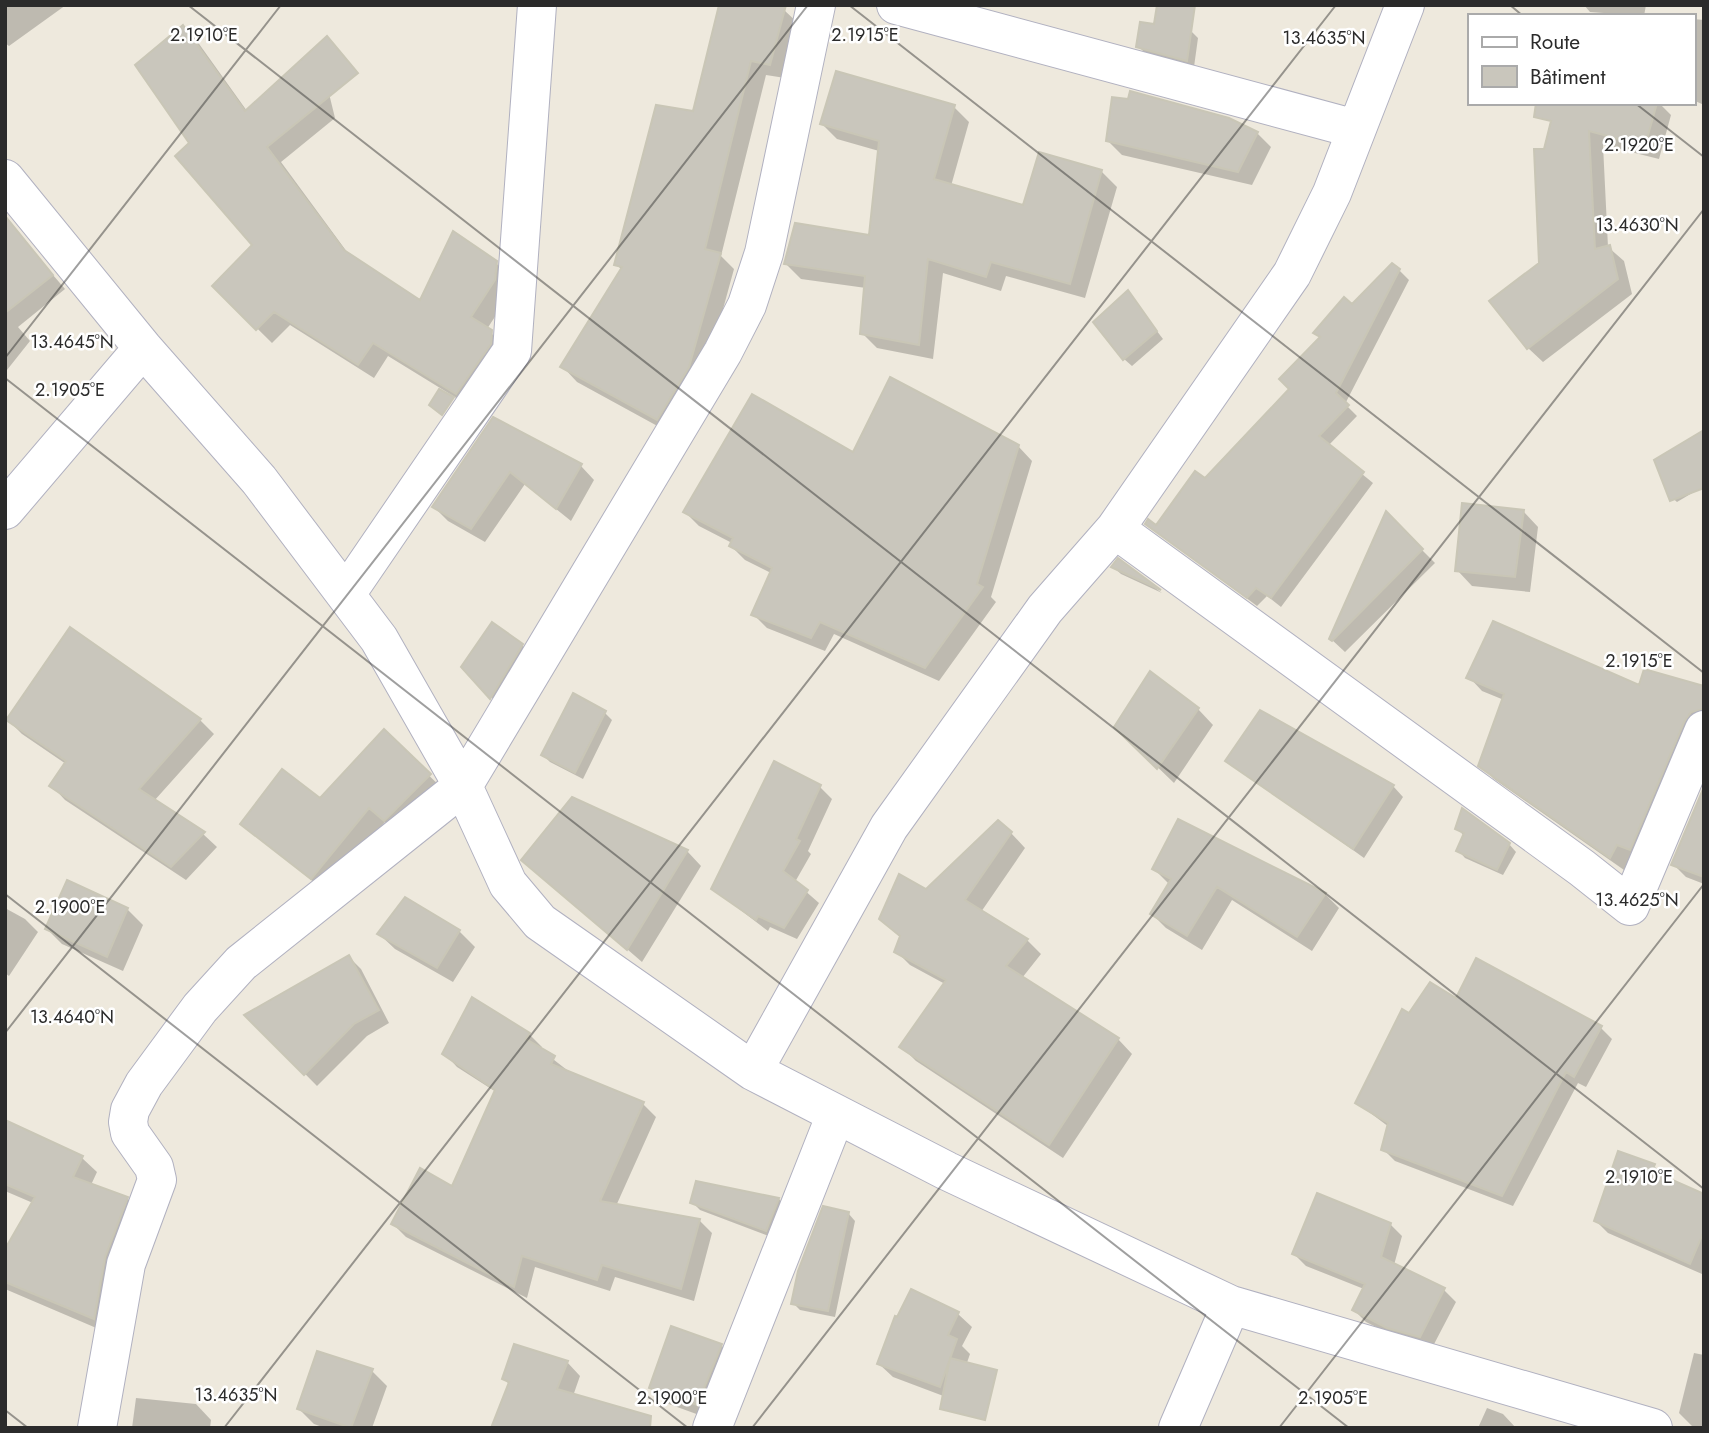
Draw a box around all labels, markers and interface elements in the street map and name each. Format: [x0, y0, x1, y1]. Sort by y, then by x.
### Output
legend [1468, 14, 1695, 105]
text: 2.1910°E [170, 22, 238, 48]
text: 2.1915°E [831, 22, 899, 48]
text: 13.4635°N [1283, 25, 1365, 51]
text: Route [1530, 27, 1580, 57]
text: Bâtiment [1530, 62, 1606, 92]
text: 2.1920°E [1604, 132, 1674, 158]
text: 13.4630°N [1595, 212, 1679, 238]
text: 13.4645°N [30, 329, 114, 355]
text: 2.1905°E [35, 377, 105, 403]
text: 2.1915°E [1605, 648, 1673, 674]
text: 13.4625°N [1595, 887, 1679, 913]
text: 2.1900°E [35, 894, 105, 920]
text: 13.4640°N [30, 1004, 114, 1030]
text: 2.1910°E [1605, 1164, 1673, 1190]
text: 13.4635°N [195, 1382, 277, 1408]
text: 2.1900°E [637, 1385, 707, 1411]
text: 2.1905°E [1298, 1385, 1368, 1411]

